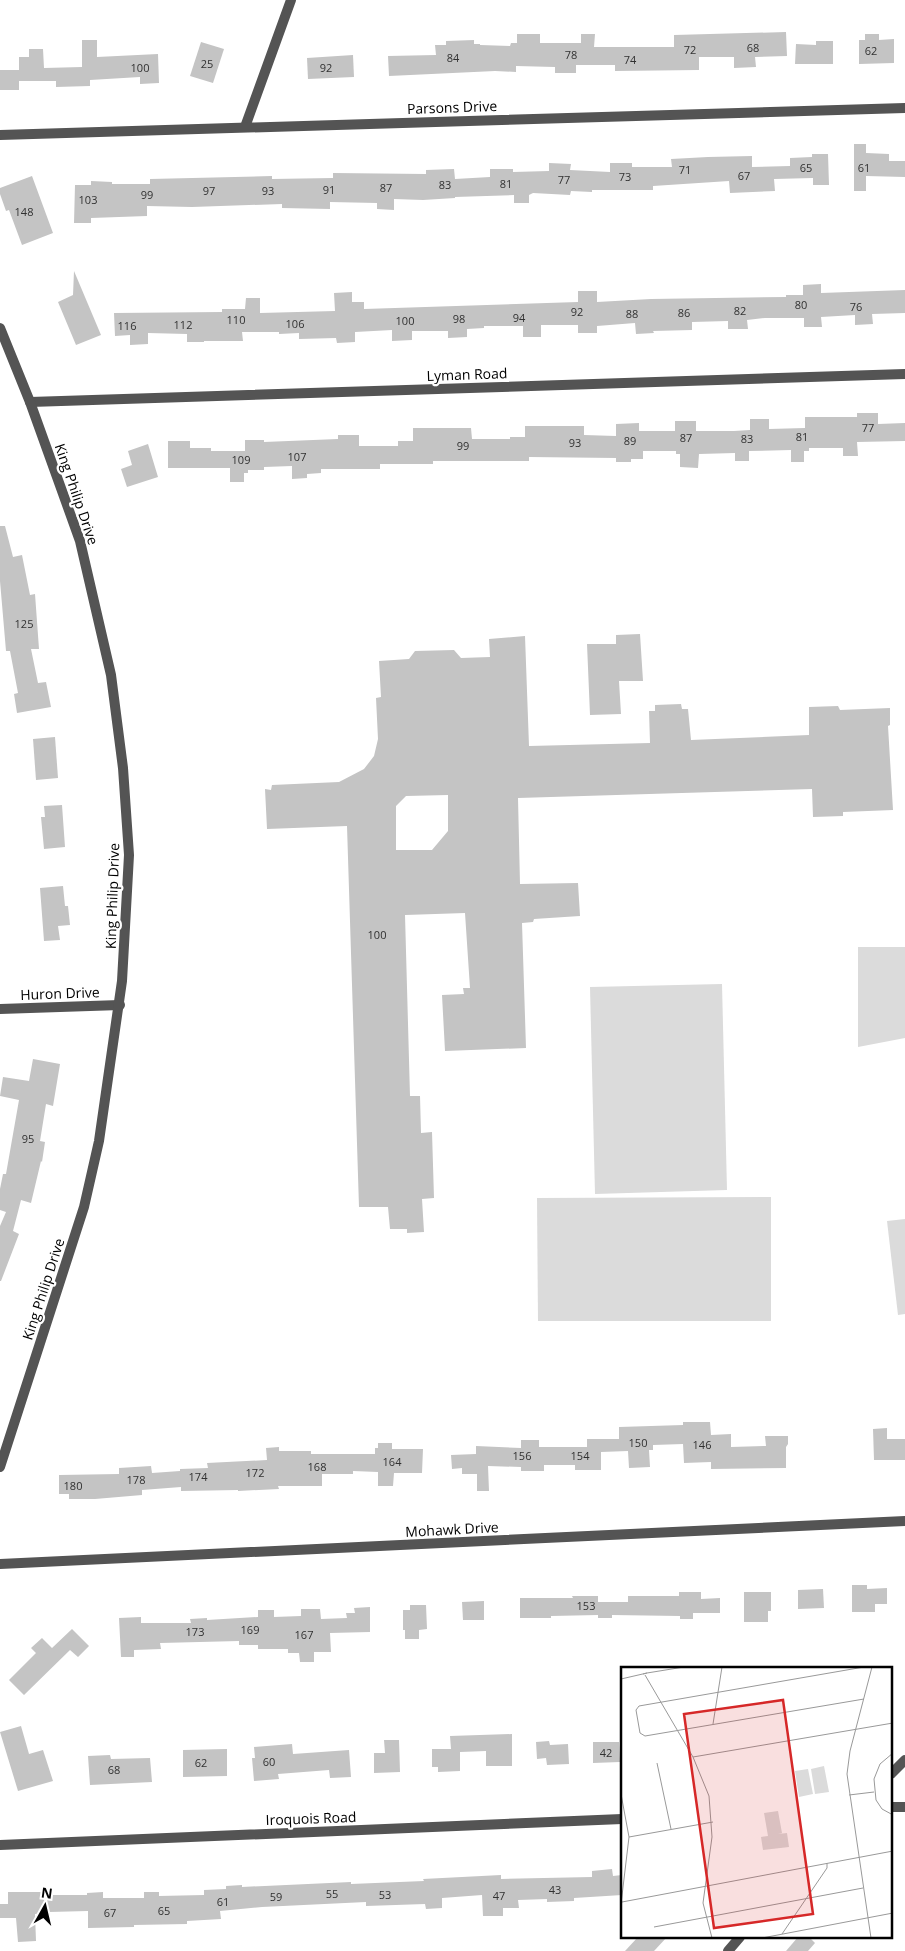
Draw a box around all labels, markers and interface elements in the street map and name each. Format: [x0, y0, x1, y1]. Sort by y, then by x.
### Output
house number: 68 [747, 40, 759, 55]
house number: 72 [684, 42, 696, 57]
house number: 62 [865, 43, 877, 58]
house number: 78 [565, 47, 577, 62]
house number: 84 [447, 50, 460, 65]
house number: 74 [624, 52, 637, 67]
house number: 25 [201, 56, 213, 71]
house number: 100 [131, 60, 149, 75]
house number: 92 [320, 60, 332, 75]
street label: Parsons Drive [407, 96, 498, 118]
house number: 65 [800, 160, 812, 175]
house number: 61 [858, 160, 870, 175]
house number: 71 [679, 162, 691, 177]
house number: 67 [738, 168, 750, 183]
house number: 73 [619, 169, 631, 184]
house number: 77 [558, 172, 570, 187]
house number: 81 [500, 176, 512, 191]
house number: 83 [439, 177, 451, 192]
house number: 87 [380, 180, 392, 195]
house number: 91 [323, 182, 335, 197]
house number: 97 [203, 183, 215, 198]
house number: 93 [262, 183, 274, 198]
house number: 99 [141, 187, 153, 202]
house number: 103 [79, 192, 97, 207]
house number: 148 [15, 204, 33, 219]
house number: 80 [795, 297, 807, 312]
house number: 76 [850, 299, 862, 314]
house number: 82 [734, 303, 746, 318]
house number: 92 [571, 304, 583, 319]
house number: 86 [678, 305, 690, 320]
house number: 88 [626, 306, 638, 321]
house number: 94 [513, 310, 526, 325]
house number: 98 [453, 311, 465, 326]
house number: 110 [227, 312, 245, 327]
house number: 100 [396, 313, 414, 328]
house number: 106 [286, 316, 304, 331]
house number: 112 [174, 317, 192, 332]
house number: 116 [118, 318, 136, 333]
street label: Lyman Road [426, 363, 508, 385]
house number: 77 [862, 420, 874, 435]
house number: 81 [796, 429, 808, 444]
house number: 87 [680, 430, 692, 445]
house number: 83 [741, 431, 753, 446]
house number: 89 [624, 433, 636, 448]
house number: 93 [569, 435, 581, 450]
house number: 99 [457, 438, 469, 453]
street label: King Philip Drive [51, 441, 103, 547]
house number: 107 [288, 449, 306, 464]
house number: 109 [232, 452, 250, 467]
house number: 125 [15, 616, 33, 631]
street label: King Philip Drive [101, 843, 123, 949]
house number: 100 [368, 927, 386, 942]
street label: Huron Drive [20, 982, 100, 1004]
house number: 95 [22, 1131, 34, 1146]
street label: King Philip Drive [18, 1236, 68, 1342]
house number: 150 [629, 1435, 647, 1450]
house number: 146 [693, 1437, 711, 1452]
house number: 156 [513, 1448, 531, 1463]
house number: 154 [571, 1448, 590, 1463]
house number: 164 [383, 1454, 402, 1469]
house number: 168 [308, 1459, 326, 1474]
house number: 172 [246, 1465, 264, 1480]
house number: 174 [189, 1469, 208, 1484]
house number: 178 [127, 1472, 145, 1487]
house number: 180 [64, 1478, 82, 1493]
street label: Mohawk Drive [405, 1517, 499, 1541]
house number: 153 [577, 1598, 595, 1613]
house number: 169 [241, 1622, 259, 1637]
house number: 173 [186, 1624, 204, 1639]
house number: 167 [295, 1627, 313, 1642]
inset map [621, 1667, 892, 1938]
house number: 42 [600, 1745, 612, 1760]
house number: 60 [263, 1754, 275, 1769]
house number: 62 [195, 1755, 207, 1770]
house number: 68 [108, 1762, 120, 1777]
street label: Iroquois Road [265, 1807, 357, 1829]
north arrow [20, 1881, 70, 1931]
text: N [40, 1882, 54, 1903]
house number: 43 [549, 1882, 561, 1897]
house number: 55 [326, 1886, 338, 1901]
house number: 53 [379, 1887, 391, 1902]
house number: 47 [493, 1888, 505, 1903]
house number: 59 [270, 1889, 282, 1904]
house number: 61 [217, 1894, 229, 1909]
house number: 65 [158, 1903, 170, 1918]
house number: 67 [104, 1905, 116, 1920]

